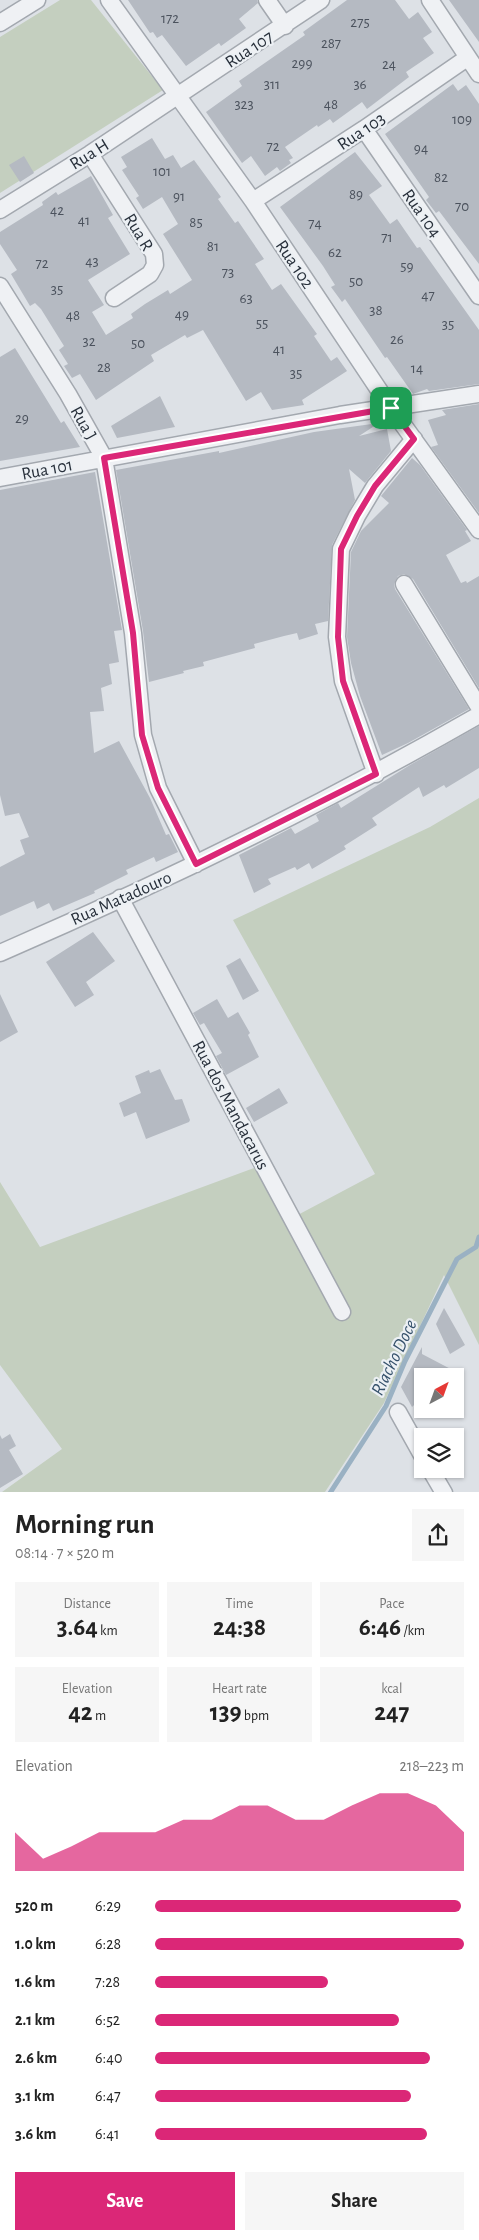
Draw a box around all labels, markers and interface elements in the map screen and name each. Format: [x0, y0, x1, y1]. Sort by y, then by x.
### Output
house number: 172 [161, 11, 179, 26]
house number: 275 [350, 15, 370, 30]
street label: Rua 107 [222, 28, 277, 72]
house number: 287 [321, 36, 341, 51]
house number: 299 [292, 56, 312, 71]
house number: 24 [382, 57, 396, 72]
house number: 311 [264, 77, 280, 92]
house number: 36 [353, 77, 367, 92]
house number: 323 [234, 97, 254, 112]
house number: 48 [324, 97, 338, 112]
street label: Rua 103 [334, 109, 389, 154]
house number: 109 [452, 112, 472, 127]
street label: Rua H [67, 136, 112, 174]
house number: 72 [266, 139, 280, 154]
house number: 94 [414, 141, 428, 156]
house number: 101 [153, 164, 171, 179]
house number: 82 [434, 170, 448, 185]
street label: Rua 104 [398, 186, 444, 241]
house number: 89 [349, 187, 363, 202]
house number: 91 [173, 189, 185, 204]
house number: 70 [455, 199, 469, 214]
house number: 42 [50, 203, 64, 218]
street label: Rua R [120, 211, 156, 254]
house number: 41 [78, 213, 90, 228]
house number: 85 [189, 215, 203, 230]
house number: 74 [308, 216, 322, 231]
house number: 71 [381, 230, 393, 245]
street label: Rua 102 [272, 237, 317, 292]
house number: 81 [207, 239, 219, 254]
house number: 62 [328, 245, 342, 260]
house number: 43 [85, 254, 99, 269]
house number: 72 [35, 256, 49, 271]
house number: 59 [400, 259, 414, 274]
house number: 73 [222, 265, 234, 280]
house number: 50 [349, 274, 363, 289]
house number: 35 [51, 282, 63, 297]
house number: 47 [421, 288, 435, 303]
house number: 63 [239, 291, 253, 306]
house number: 38 [369, 303, 383, 318]
house number: 49 [175, 307, 189, 322]
house number: 48 [66, 308, 80, 323]
house number: 55 [256, 316, 268, 331]
house number: 35 [442, 317, 454, 332]
house number: 26 [390, 332, 404, 347]
house number: 32 [82, 334, 96, 349]
house number: 50 [131, 336, 145, 351]
house number: 41 [273, 342, 285, 357]
house number: 28 [97, 360, 111, 375]
house number: 14 [411, 361, 423, 376]
house number: 35 [290, 366, 302, 381]
pin [370, 387, 412, 429]
icon: arrive [377, 394, 405, 422]
street label: Rua J [67, 404, 100, 443]
house number: 29 [15, 411, 29, 426]
street label: Rua 101 [20, 456, 74, 484]
street label: Rua Matadouro [68, 869, 175, 929]
street label: Rua dos Mandacarus [188, 1038, 272, 1173]
water label: Riacho Doce [368, 1317, 421, 1398]
north arrow [414, 1368, 464, 1418]
map controls [414, 1368, 464, 1478]
button: layers [414, 1428, 464, 1478]
button: share [412, 1509, 464, 1561]
text: Morning run [15, 1511, 155, 1539]
text: 08:14 · 7 × 520 m [15, 1545, 114, 1561]
text: Distance [63, 1597, 111, 1611]
text: Time [226, 1597, 253, 1611]
text: Pace [379, 1597, 404, 1611]
text: 3.64 [57, 1615, 98, 1640]
text: 24:38 [213, 1615, 266, 1640]
text: 6:46 [359, 1615, 401, 1640]
text: km [98, 1624, 118, 1638]
text: /km [401, 1624, 425, 1638]
text: Elevation [62, 1682, 112, 1696]
text: Heart rate [212, 1682, 267, 1696]
text: kcal [381, 1682, 402, 1696]
text: 42 [68, 1700, 93, 1725]
text: 139 [210, 1700, 242, 1725]
text: 247 [374, 1700, 409, 1725]
text: m [93, 1709, 106, 1723]
text: bpm [242, 1709, 269, 1723]
text: Elevation [15, 1758, 73, 1774]
text: 218–223 m [399, 1758, 464, 1774]
text: 520 m [15, 1898, 53, 1914]
text: 6:29 [95, 1898, 121, 1914]
text: 1.0 km [15, 1936, 56, 1952]
text: 6:28 [95, 1936, 121, 1952]
text: 1.6 km [15, 1974, 55, 1990]
text: 7:28 [95, 1974, 120, 1990]
text: 2.1 km [15, 2012, 55, 2028]
text: 6:52 [95, 2012, 120, 2028]
text: 2.6 km [15, 2050, 57, 2066]
text: 6:40 [95, 2050, 122, 2066]
text: 3.1 km [15, 2088, 55, 2104]
text: 6:47 [95, 2088, 121, 2104]
text: 3.6 km [15, 2126, 57, 2142]
text: 6:41 [95, 2126, 119, 2142]
button: Save [15, 2172, 235, 2230]
button: Share [245, 2172, 464, 2230]

